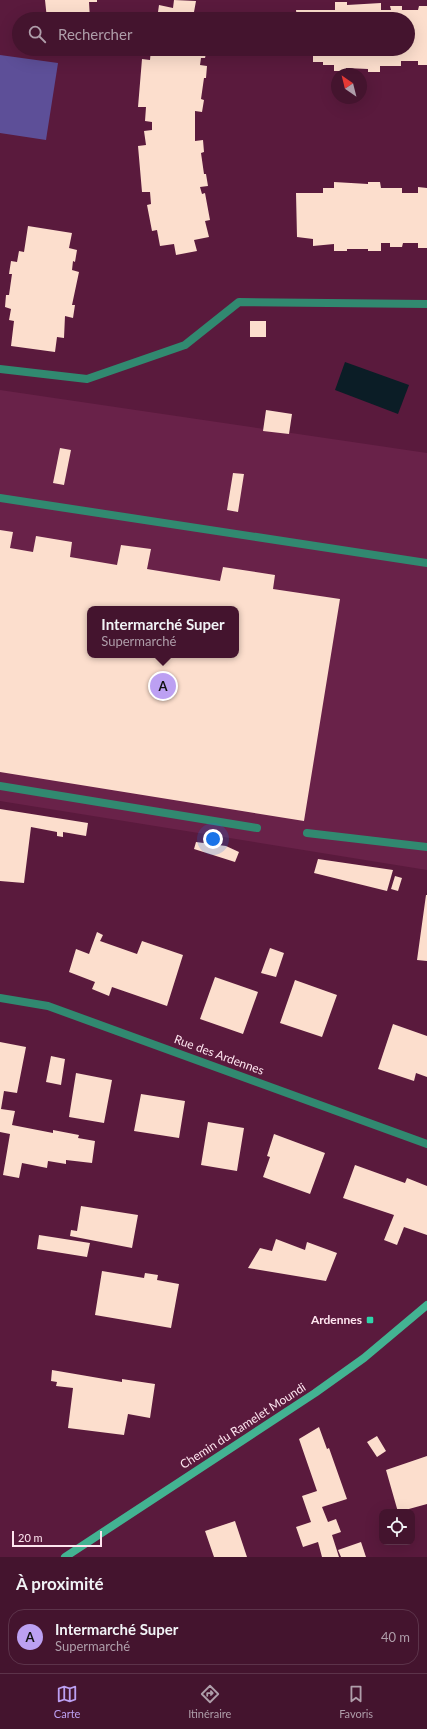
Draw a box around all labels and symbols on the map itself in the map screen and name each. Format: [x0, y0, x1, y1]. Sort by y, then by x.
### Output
north arrow [331, 68, 367, 104]
pin: A [150, 671, 176, 701]
your location [203, 829, 223, 849]
street label: Rue des Ardennes [172, 1031, 266, 1078]
place label: Ardennes [310, 1312, 362, 1327]
marker: Ardennes [365, 1315, 375, 1325]
street label: Chemin du Ramelet Moundi [177, 1379, 309, 1472]
scale bar [12, 1529, 102, 1548]

